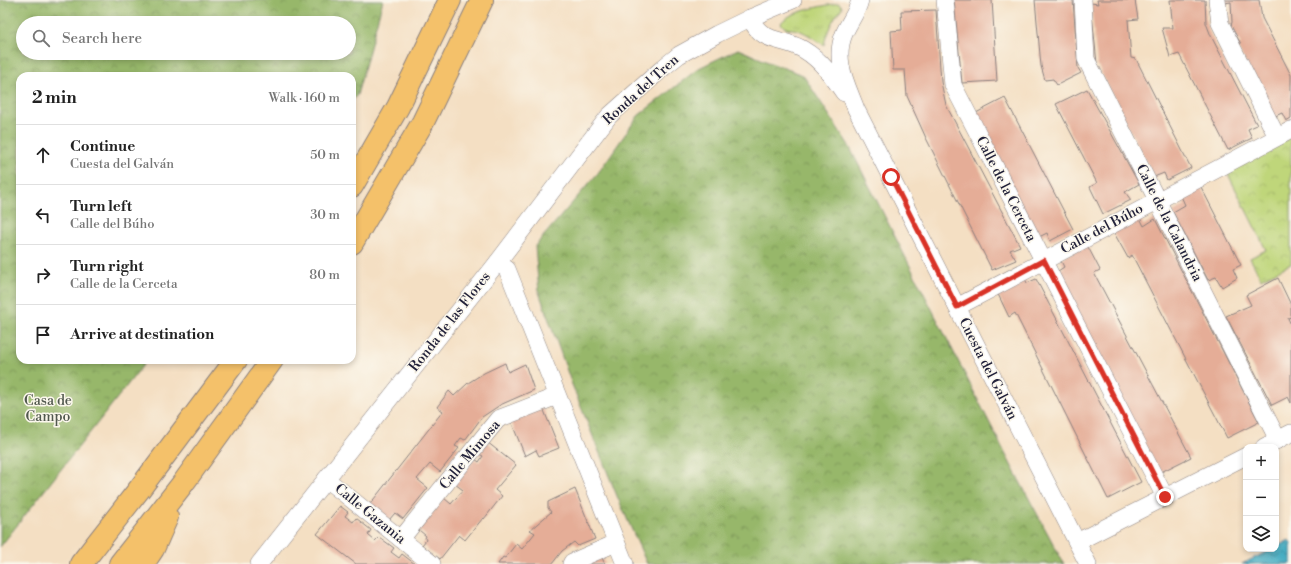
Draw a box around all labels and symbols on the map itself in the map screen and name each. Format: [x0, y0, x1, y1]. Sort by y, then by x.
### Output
street label: Ronda del Tren [599, 51, 683, 129]
street label: Calle de la Cerceta [972, 133, 1041, 246]
street label: Calle de la Calandria [1132, 161, 1207, 285]
route start [882, 168, 900, 186]
street label: Calle del Búho [1058, 200, 1147, 258]
street label: Ronda de las Flores [405, 268, 495, 376]
street label: Cuesta del Galván [955, 315, 1022, 424]
park label: Casa de Campo [24, 392, 72, 426]
street label: Calle Mimosa [436, 416, 505, 493]
street label: Calle Gazania [331, 480, 410, 549]
route end [1156, 488, 1174, 506]

